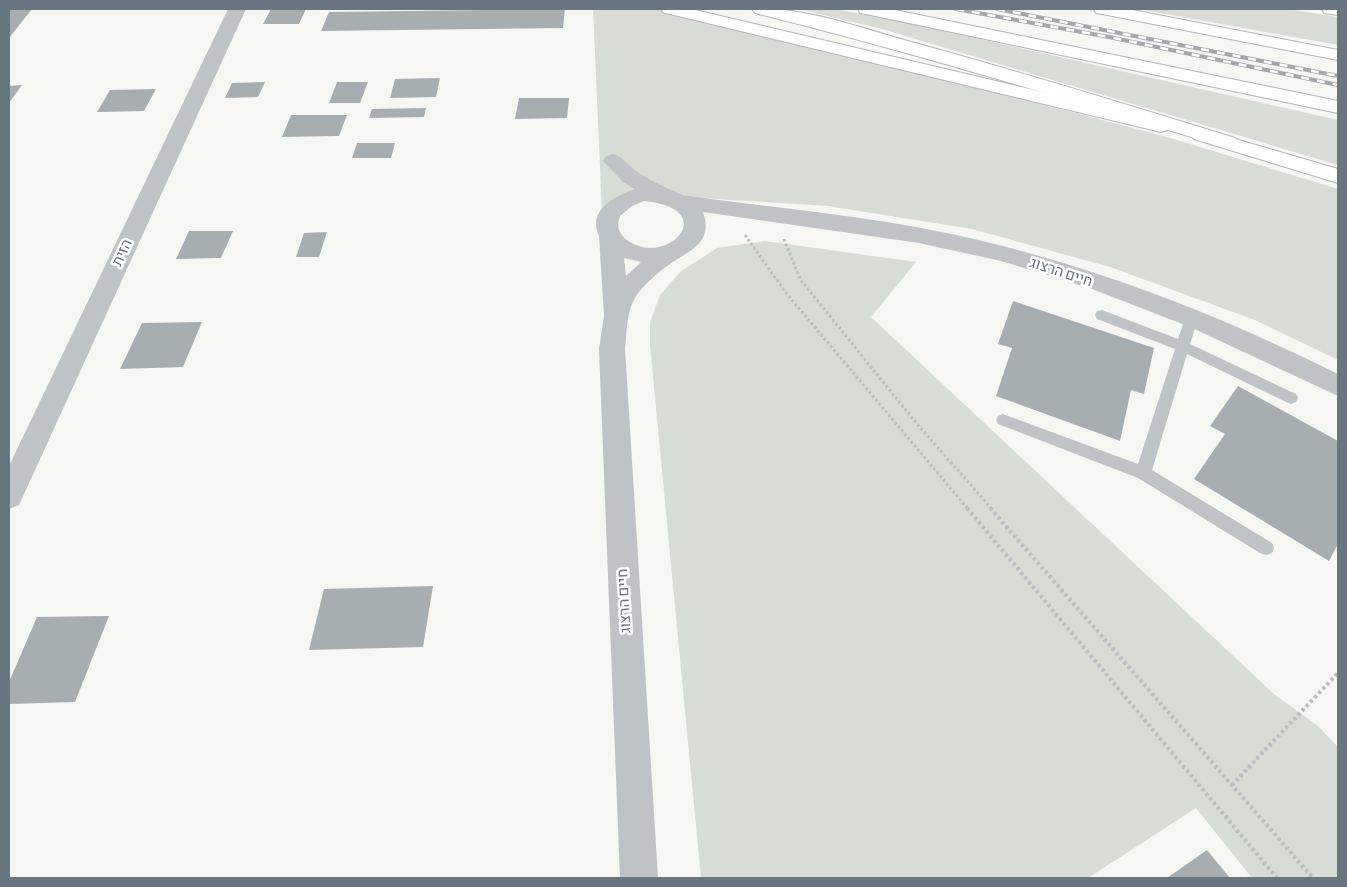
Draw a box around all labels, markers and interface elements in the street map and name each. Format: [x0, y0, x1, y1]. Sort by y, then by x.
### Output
street label: הזית [109, 237, 137, 269]
street label: חיים הרצוג [1027, 254, 1095, 292]
street label: חיים הרצוג [614, 568, 636, 634]

